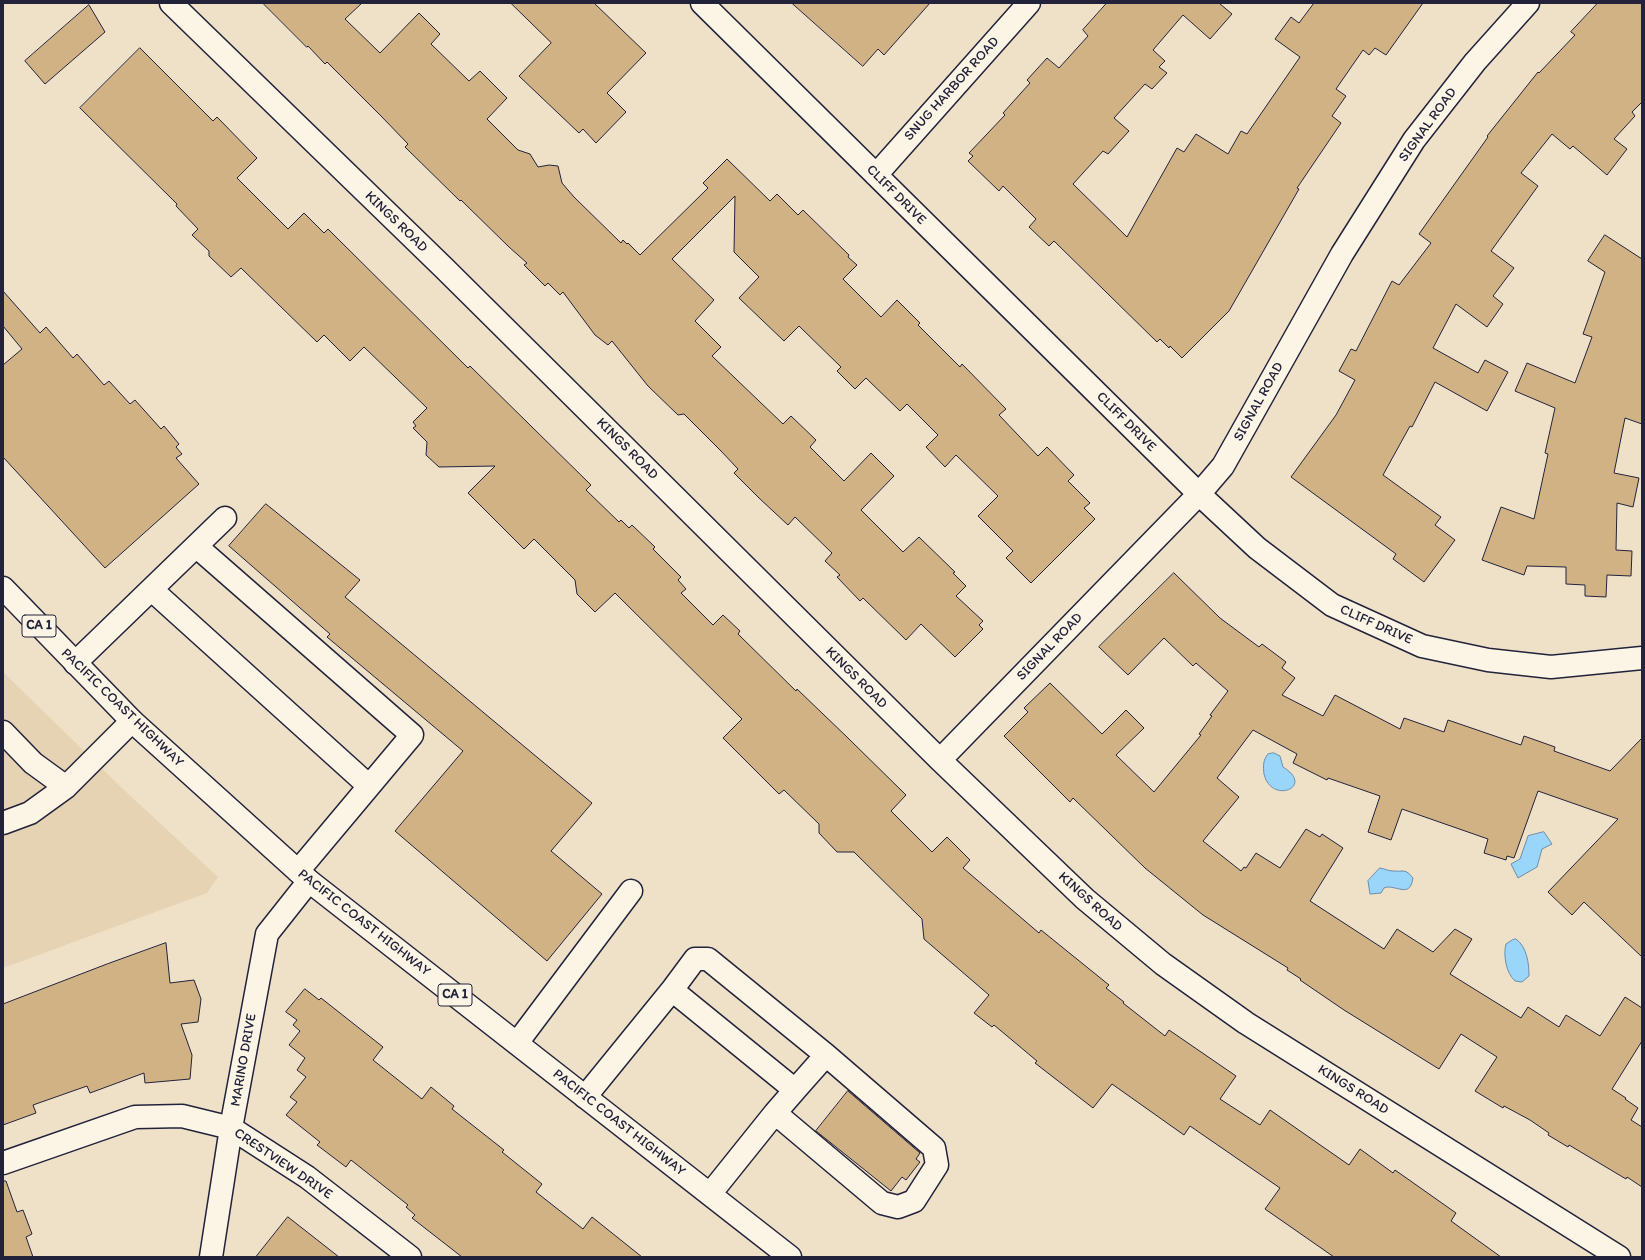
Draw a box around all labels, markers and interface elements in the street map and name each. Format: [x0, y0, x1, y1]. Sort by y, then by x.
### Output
street label: SNUG HARBOR ROAD [901, 34, 1003, 144]
street label: SIGNAL ROAD [1395, 85, 1461, 165]
street label: CLIFF DRIVE [862, 161, 930, 229]
street label: KINGS ROAD [361, 188, 431, 256]
street label: SIGNAL ROAD [1230, 360, 1288, 444]
street label: CLIFF DRIVE [1092, 388, 1160, 456]
street label: KINGS ROAD [593, 415, 661, 483]
street label: CLIFF DRIVE [1337, 601, 1415, 649]
street label: SIGNAL ROAD [1013, 610, 1087, 684]
road number: CA 1 [22, 615, 56, 637]
street label: KINGS ROAD [822, 644, 890, 712]
street label: PACIFIC COAST HIGHWAY [57, 645, 187, 771]
street label: PACIFIC COAST HIGHWAY [294, 866, 434, 980]
street label: KINGS ROAD [1054, 869, 1126, 935]
road number: CA 1 [438, 984, 472, 1006]
street label: MARINO DRIVE [228, 1012, 260, 1108]
street label: KINGS ROAD [1314, 1061, 1392, 1119]
street label: PACIFIC COAST HIGHWAY [549, 1066, 689, 1180]
street label: CRESTVIEW DRIVE [231, 1125, 335, 1203]

